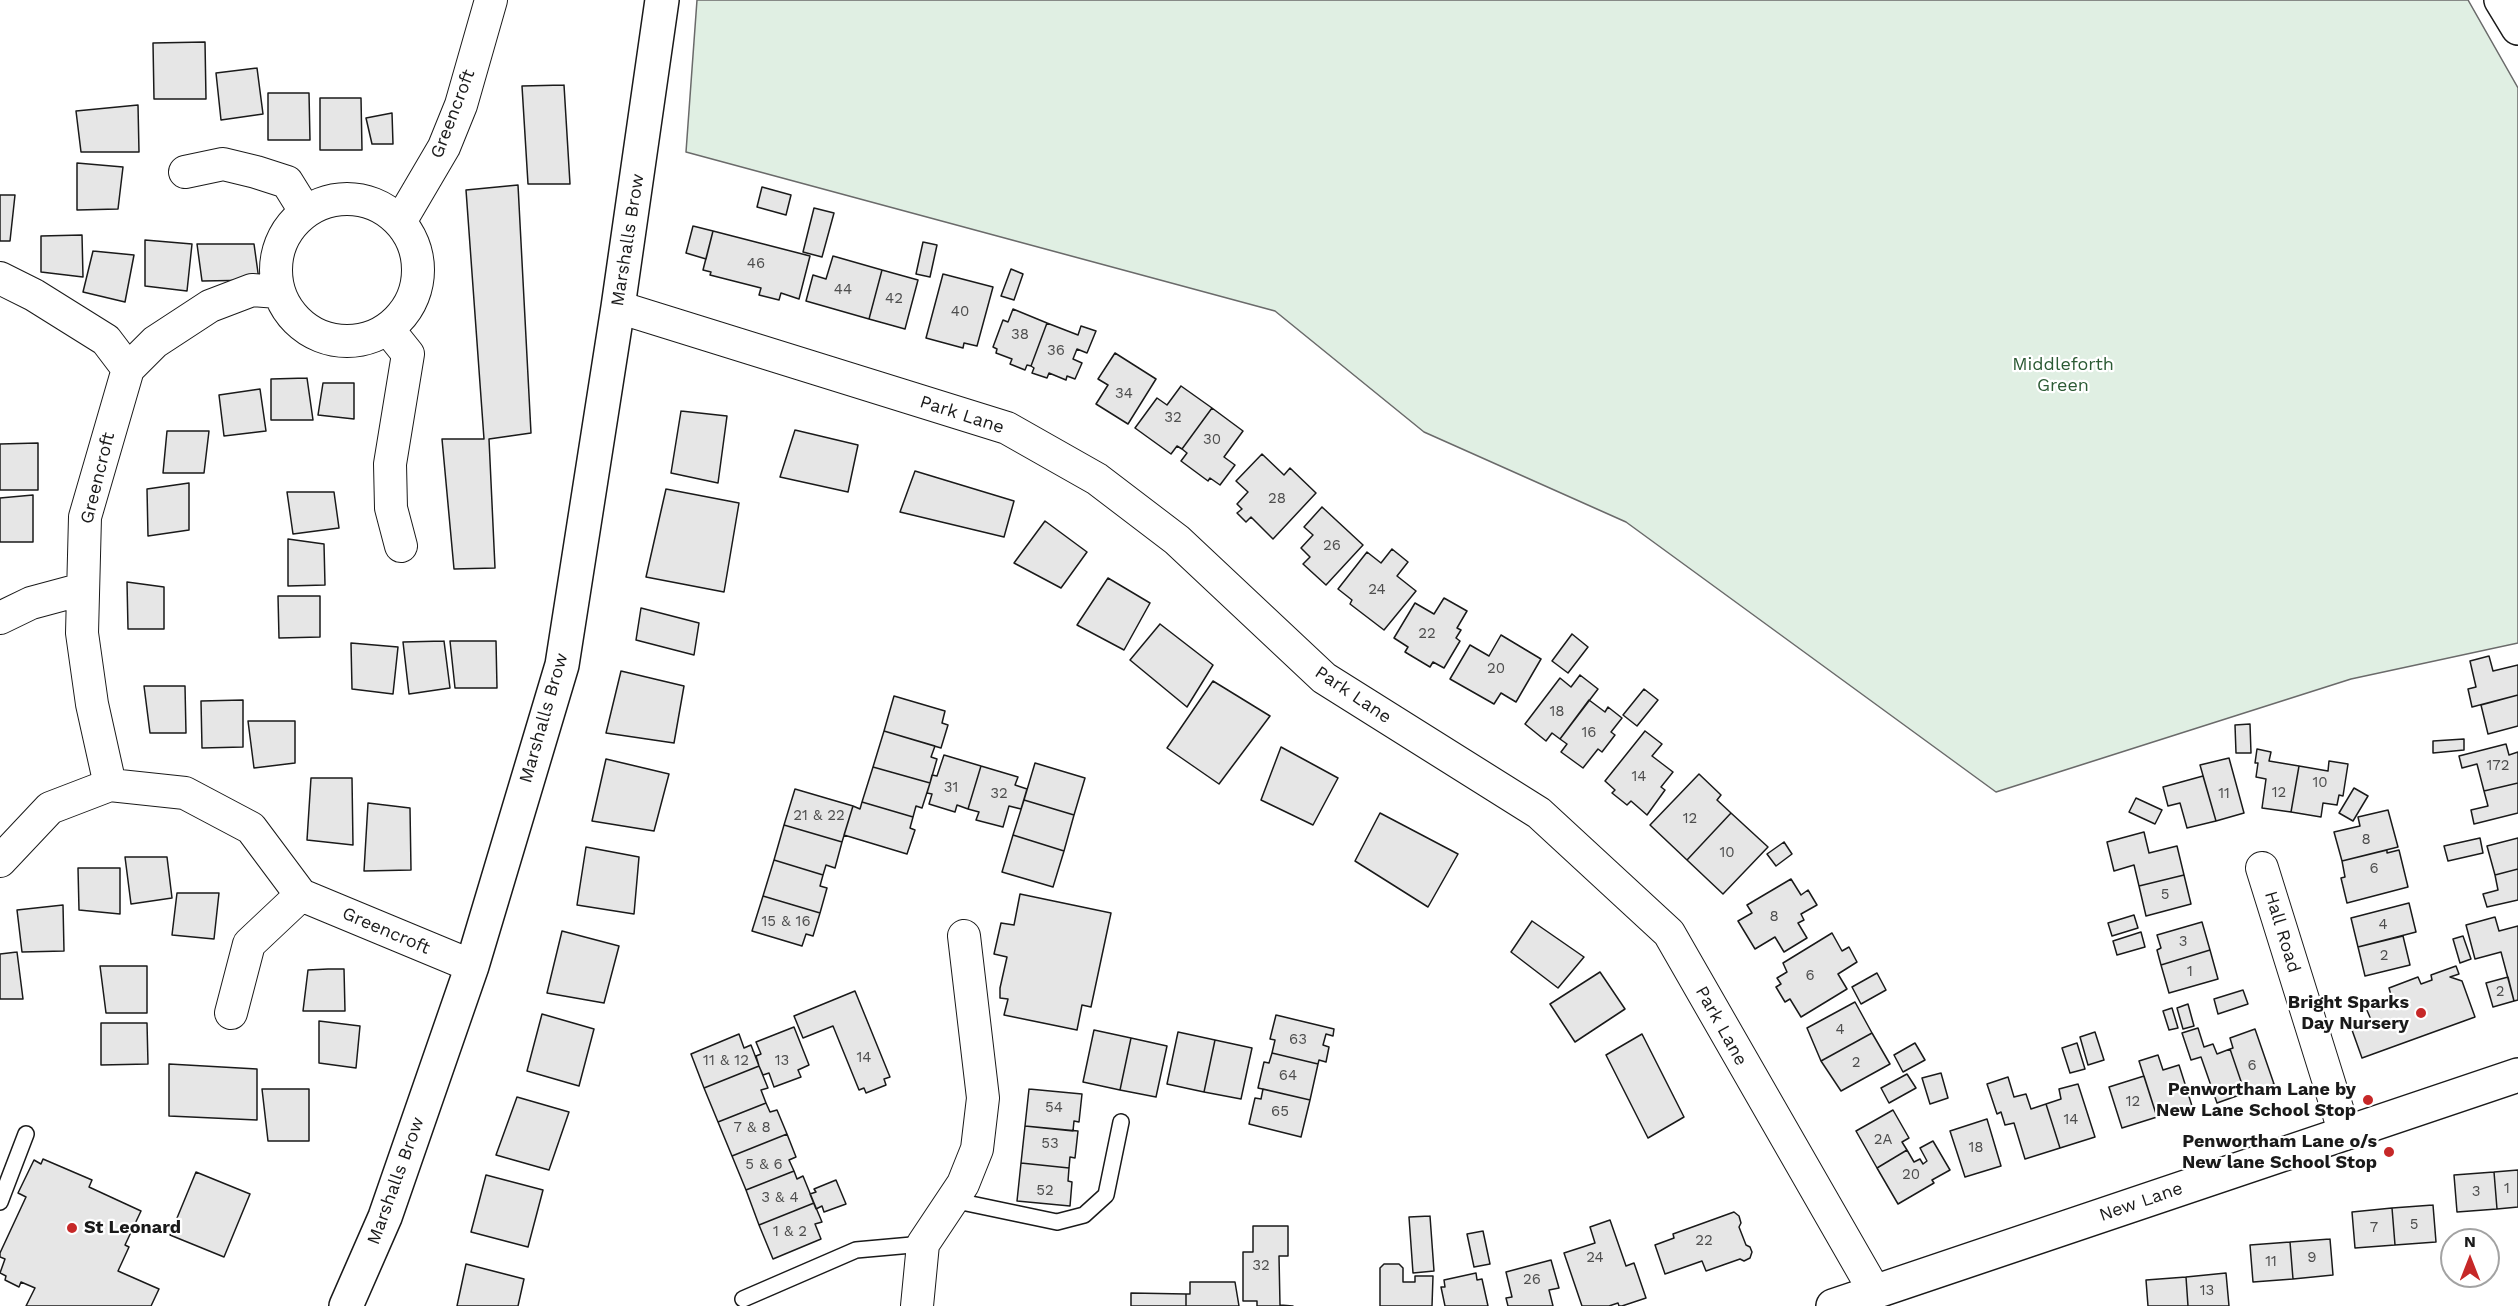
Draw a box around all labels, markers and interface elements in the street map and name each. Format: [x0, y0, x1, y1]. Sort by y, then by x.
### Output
street label: Greencroft [426, 66, 480, 162]
street label: Marshalls Brow [607, 172, 649, 308]
house number: 46 [747, 255, 765, 273]
house number: 44 [834, 281, 852, 299]
house number: 42 [885, 290, 903, 308]
house number: 40 [951, 303, 969, 321]
house number: 38 [1011, 326, 1029, 344]
house number: 36 [1047, 342, 1065, 360]
park label: Middleforth Green [2012, 354, 2114, 397]
house number: 34 [1115, 385, 1133, 403]
street label: Park Lane [917, 391, 1007, 439]
house number: 32 [1164, 409, 1182, 427]
street label: Greencroft [76, 430, 120, 526]
house number: 30 [1203, 431, 1221, 449]
house number: 28 [1268, 490, 1286, 508]
house number: 26 [1323, 537, 1341, 555]
house number: 24 [1368, 581, 1386, 599]
house number: 22 [1418, 625, 1436, 643]
street label: Marshalls Brow [515, 651, 573, 785]
house number: 20 [1487, 660, 1505, 678]
street label: Park Lane [1311, 662, 1395, 728]
house number: 18 [1549, 703, 1565, 721]
house number: 16 [1582, 724, 1596, 742]
house number: 172 [2486, 757, 2510, 775]
house number: 14 [1631, 768, 1647, 786]
house number: 10 [2312, 774, 2328, 792]
house number: 31 [944, 779, 958, 797]
house number: 12 [2272, 784, 2286, 802]
house number: 32 [990, 785, 1008, 803]
house number: 11 [2218, 785, 2230, 803]
house number: 21 & 22 [793, 807, 845, 825]
house number: 12 [1683, 810, 1697, 828]
house number: 8 [2361, 831, 2371, 849]
house number: 10 [1719, 844, 1735, 862]
house number: 6 [2369, 860, 2379, 878]
house number: 5 [2161, 886, 2169, 904]
street label: Hall Road [2259, 888, 2305, 976]
street label: Greencroft [339, 903, 433, 959]
house number: 8 [1769, 908, 1779, 926]
house number: 15 & 16 [761, 913, 811, 931]
house number: 4 [2378, 916, 2388, 934]
house number: 3 [2179, 933, 2187, 951]
house number: 2 [2380, 947, 2388, 965]
house number: 1 [2187, 963, 2193, 981]
house number: 6 [1805, 967, 1815, 985]
street label: Park Lane [1690, 983, 1752, 1069]
house number: 2 [2496, 983, 2504, 1001]
place label: Bright Sparks Day Nursery [2288, 992, 2409, 1034]
marker: Bright Sparks Day Nursery [2414, 1006, 2428, 1020]
house number: 4 [1835, 1021, 1845, 1039]
house number: 63 [1289, 1031, 1307, 1049]
house number: 14 [856, 1049, 872, 1067]
house number: 11 & 12 [703, 1052, 749, 1070]
house number: 13 [775, 1052, 789, 1070]
house number: 2 [1852, 1054, 1860, 1072]
house number: 6 [2247, 1057, 2257, 1075]
house number: 64 [1279, 1067, 1297, 1085]
place label: Penwortham Lane by New Lane School Stop [2156, 1079, 2356, 1122]
house number: 12 [2126, 1093, 2140, 1111]
marker: Penwortham Lane by New Lane School Stop [2361, 1093, 2375, 1107]
house number: 54 [1045, 1099, 1063, 1117]
house number: 65 [1271, 1103, 1289, 1121]
house number: 14 [2063, 1111, 2079, 1129]
street label: Marshalls Brow [363, 1114, 429, 1248]
house number: 7 & 8 [733, 1119, 771, 1137]
house number: 2A [1874, 1131, 1892, 1149]
place label: Penwortham Lane o/s New lane School Stop [2182, 1131, 2377, 1174]
house number: 53 [1041, 1135, 1059, 1153]
house number: 18 [1968, 1139, 1984, 1157]
marker: Penwortham Lane o/s New lane School Stop [2382, 1145, 2396, 1159]
house number: 5 & 6 [745, 1156, 783, 1174]
house number: 20 [1902, 1166, 1920, 1184]
street label: New Lane [2096, 1178, 2186, 1226]
house number: 1 [2504, 1180, 2510, 1198]
house number: 52 [1036, 1182, 1054, 1200]
house number: 3 [2472, 1183, 2480, 1201]
house number: 3 & 4 [761, 1189, 799, 1207]
house number: 5 [2410, 1216, 2418, 1234]
place label: St Leonard [84, 1217, 181, 1239]
house number: 7 [2370, 1219, 2378, 1237]
marker: St Leonard [65, 1221, 79, 1235]
house number: 1 & 2 [773, 1223, 807, 1241]
north arrow [2440, 1228, 2500, 1288]
house number: 22 [1695, 1232, 1713, 1250]
text: N [2464, 1232, 2476, 1251]
house number: 24 [1586, 1249, 1604, 1267]
house number: 9 [2307, 1249, 2317, 1267]
house number: 11 [2265, 1253, 2277, 1271]
house number: 32 [1252, 1257, 1270, 1275]
house number: 26 [1523, 1271, 1541, 1289]
house number: 13 [2200, 1282, 2214, 1300]

